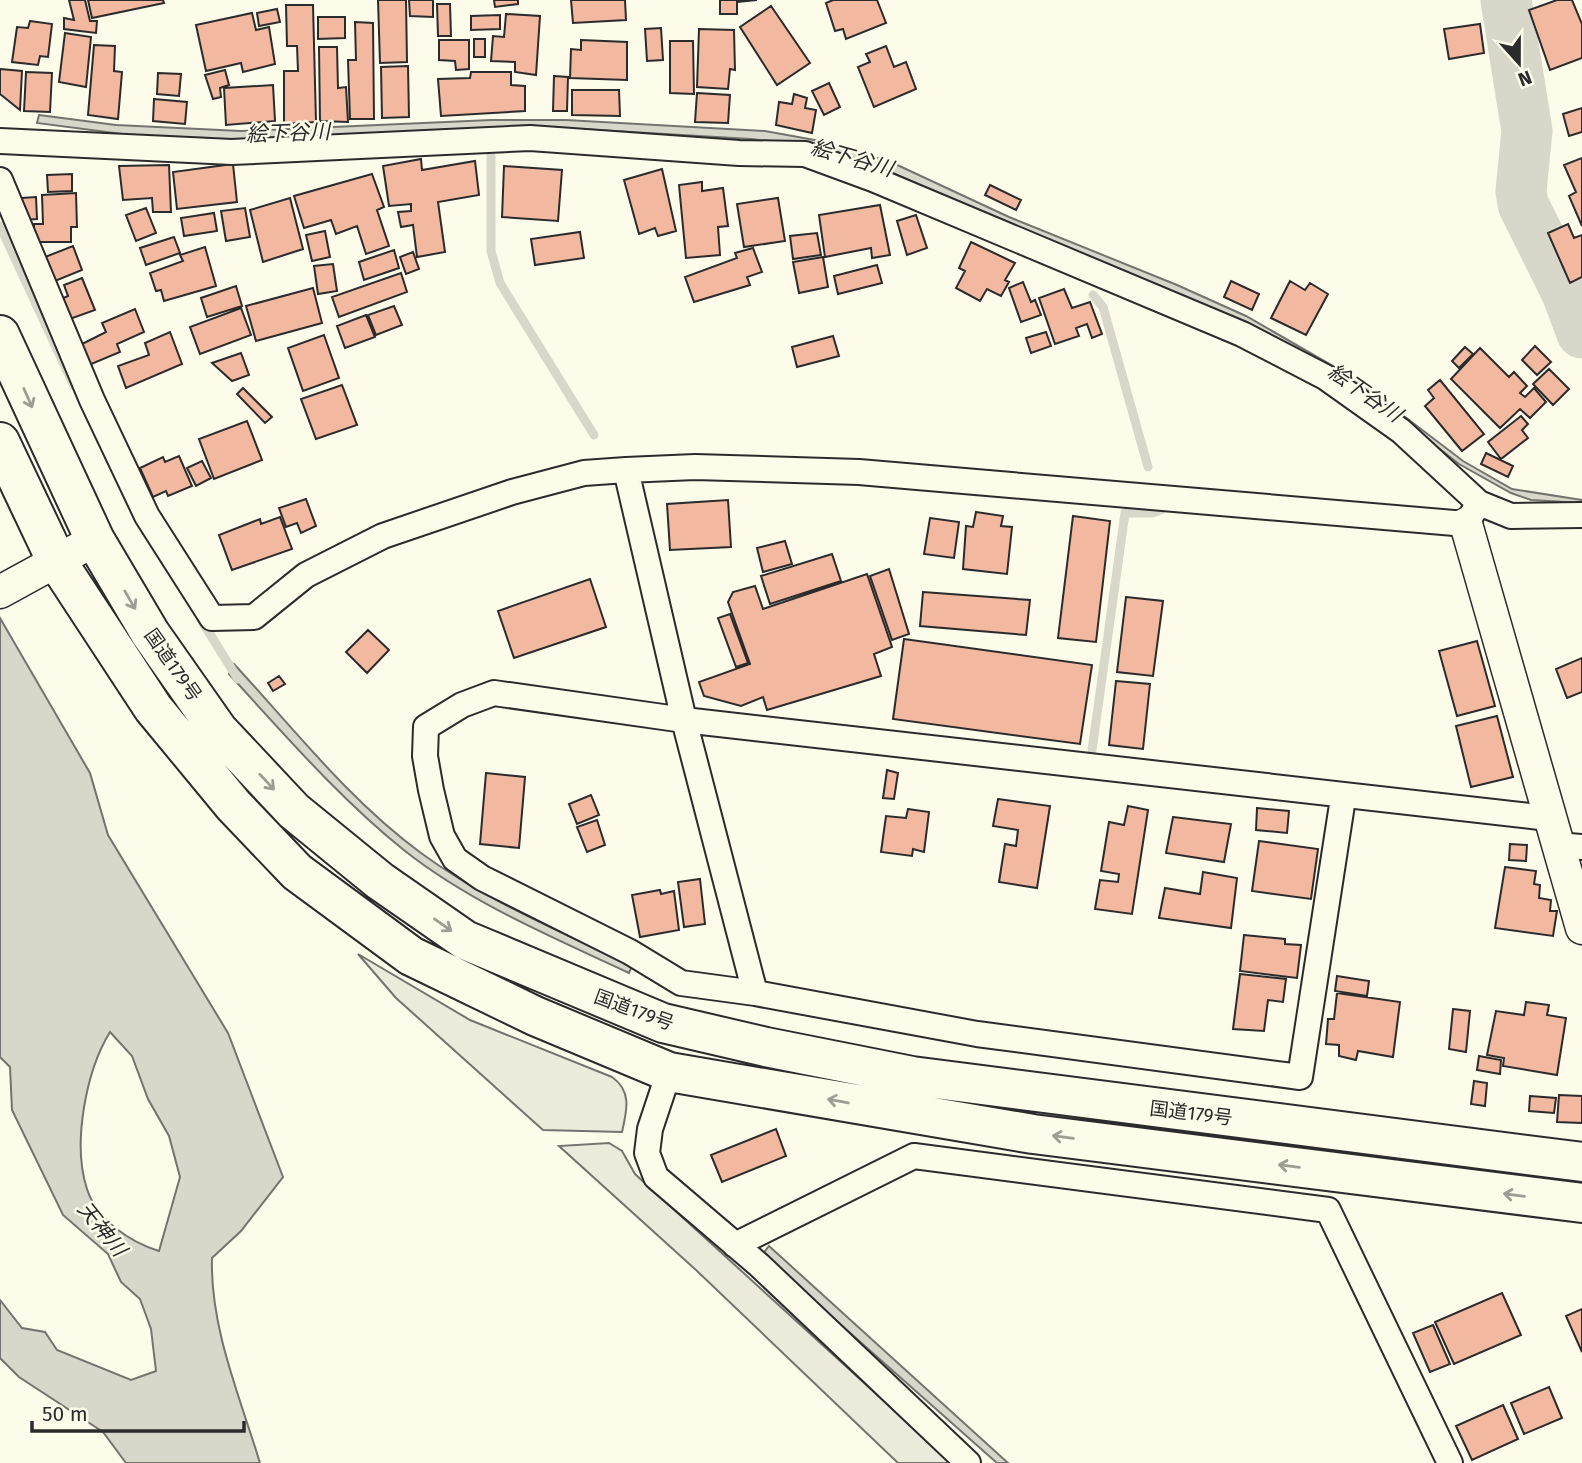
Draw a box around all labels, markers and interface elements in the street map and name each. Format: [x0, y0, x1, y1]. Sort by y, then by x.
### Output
north arrow [1484, 28, 1554, 98]
text: N [1515, 65, 1535, 91]
water label: 絵下谷川 [246, 118, 332, 147]
water label: 絵下谷川 [808, 134, 898, 183]
water label: 絵下谷川 [1323, 358, 1408, 429]
one-way arrow [22, 386, 35, 408]
one-way arrow [124, 590, 138, 610]
street label: 国道179号 [140, 624, 206, 706]
one-way arrow [258, 773, 275, 790]
one-way arrow [433, 918, 452, 932]
street label: 国道179号 [591, 985, 677, 1035]
one-way arrow [828, 1094, 850, 1107]
street label: 国道179号 [1148, 1097, 1234, 1129]
one-way arrow [1052, 1131, 1075, 1144]
one-way arrow [1278, 1160, 1300, 1173]
one-way arrow [1503, 1188, 1526, 1201]
water label: 天神川 [72, 1196, 133, 1263]
scale bar [32, 1390, 243, 1434]
text: 50 m [42, 1401, 88, 1427]

